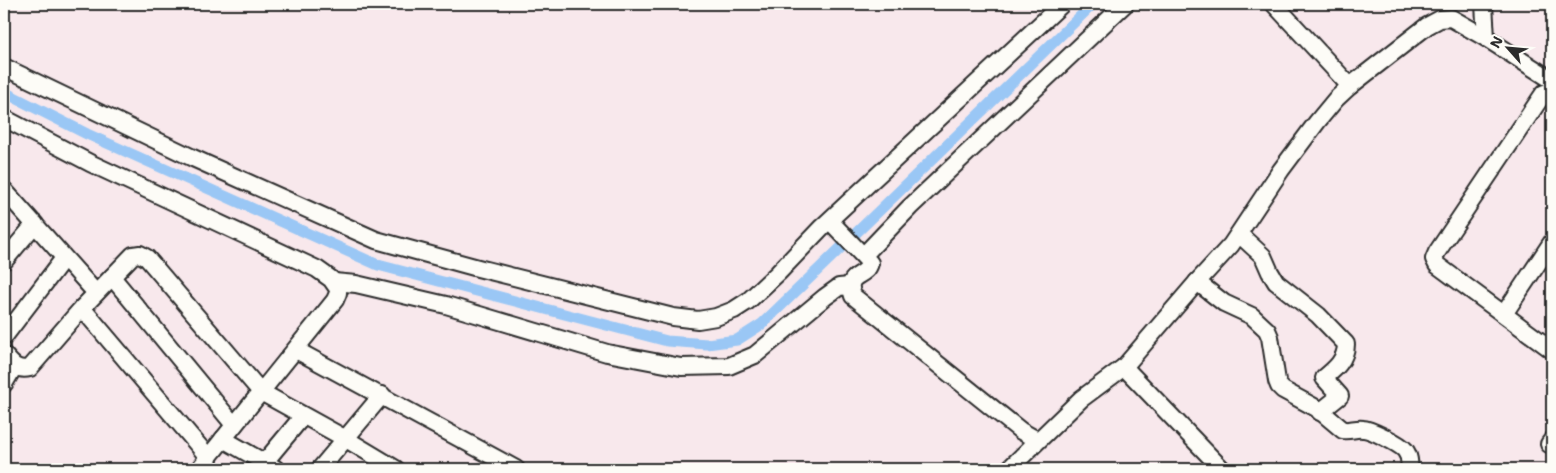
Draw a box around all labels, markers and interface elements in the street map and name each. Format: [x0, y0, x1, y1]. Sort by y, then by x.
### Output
north arrow [1484, 22, 1534, 72]
text: N [1486, 33, 1507, 51]

